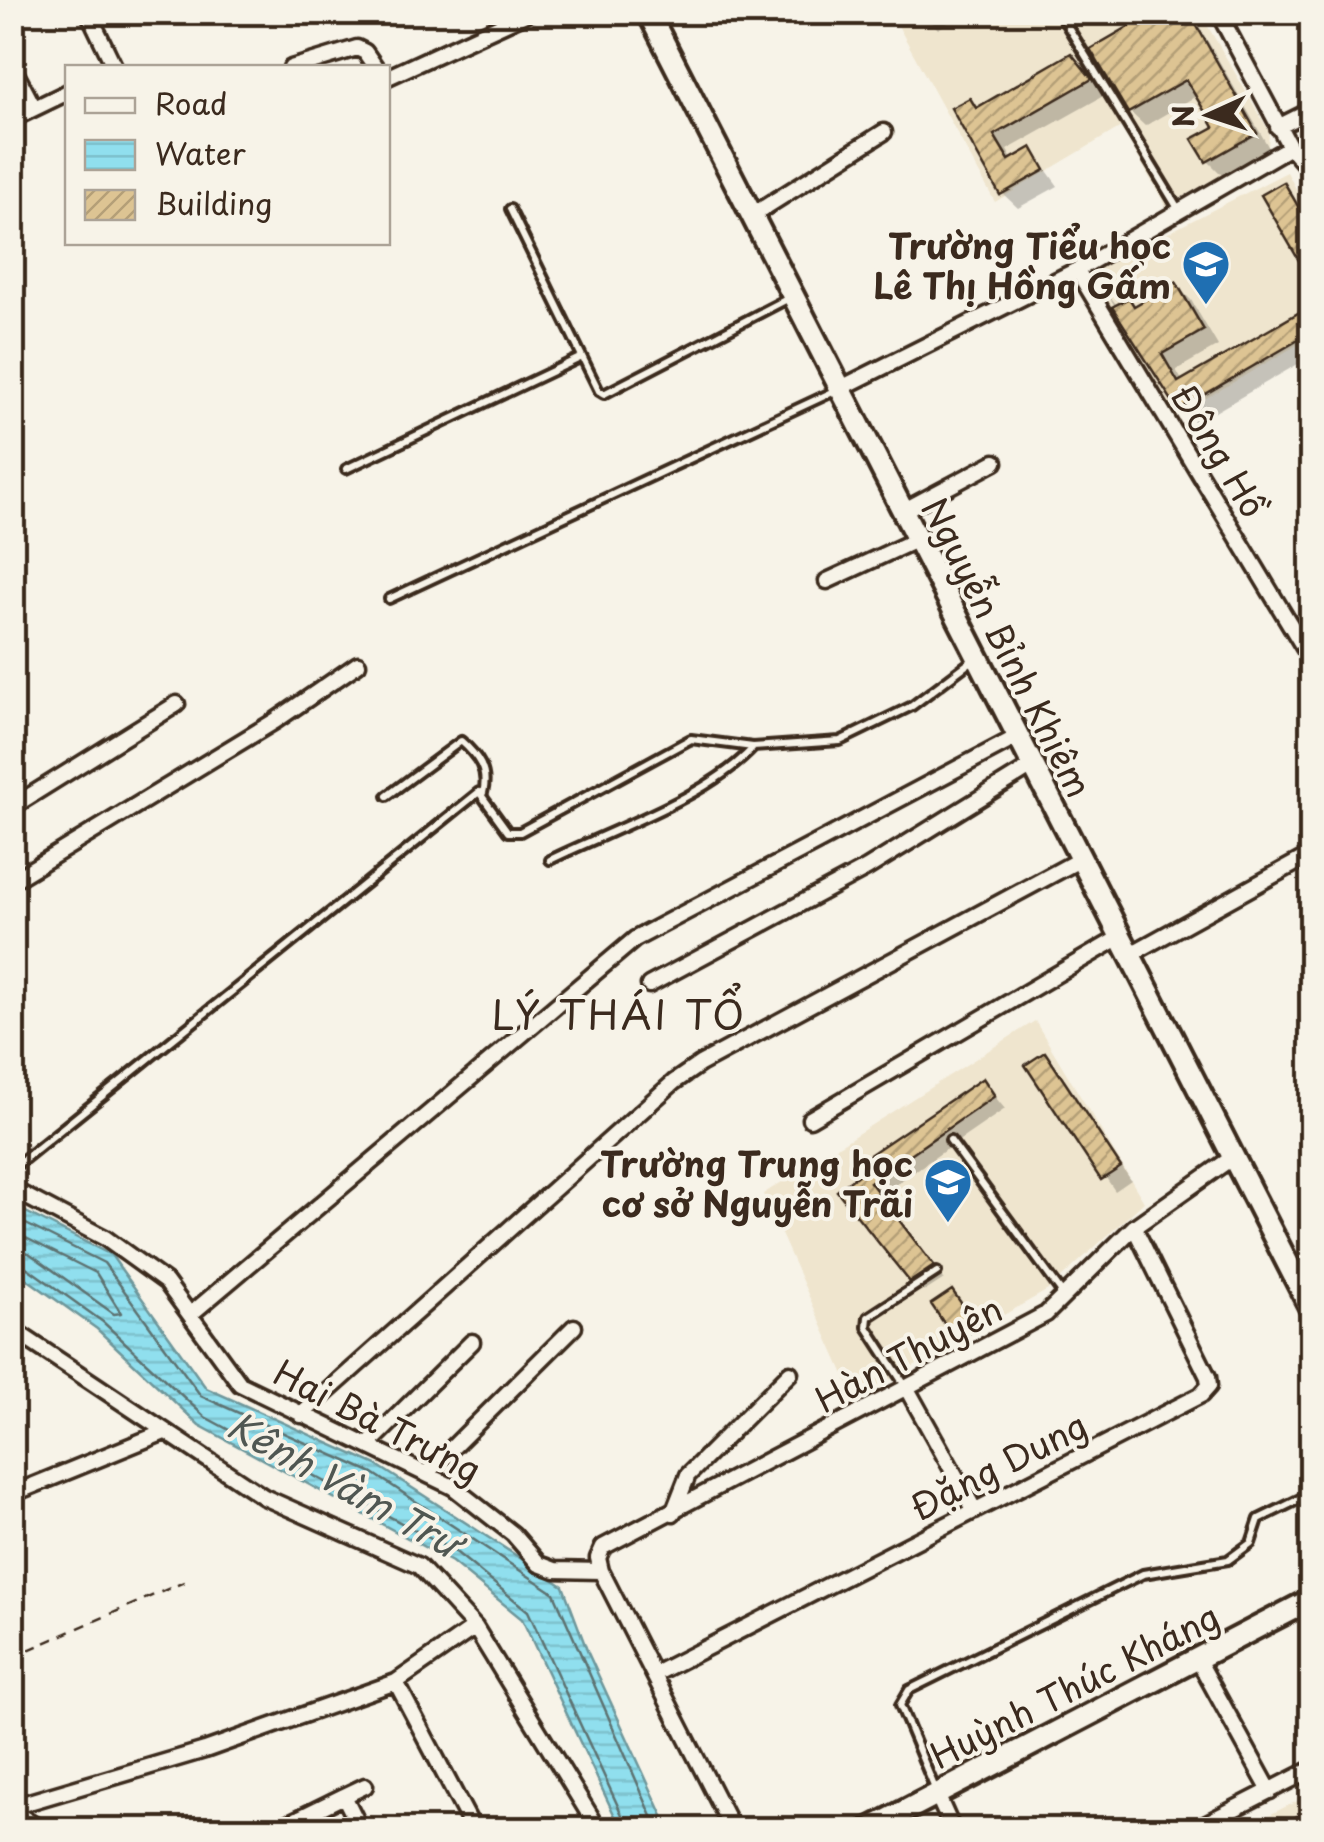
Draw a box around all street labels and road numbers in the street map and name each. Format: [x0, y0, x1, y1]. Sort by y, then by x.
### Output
street label: Đông Hồ [1159, 373, 1281, 528]
street label: Nguyễn Bỉnh Khiêm [910, 488, 1106, 806]
street label: Hàn Thuyên [805, 1281, 1011, 1425]
street label: Hai Bà Trưng [265, 1345, 491, 1495]
street label: Đặng Dung [900, 1398, 1096, 1532]
street label: Huỳnh Thúc Kháng [920, 1589, 1228, 1781]

